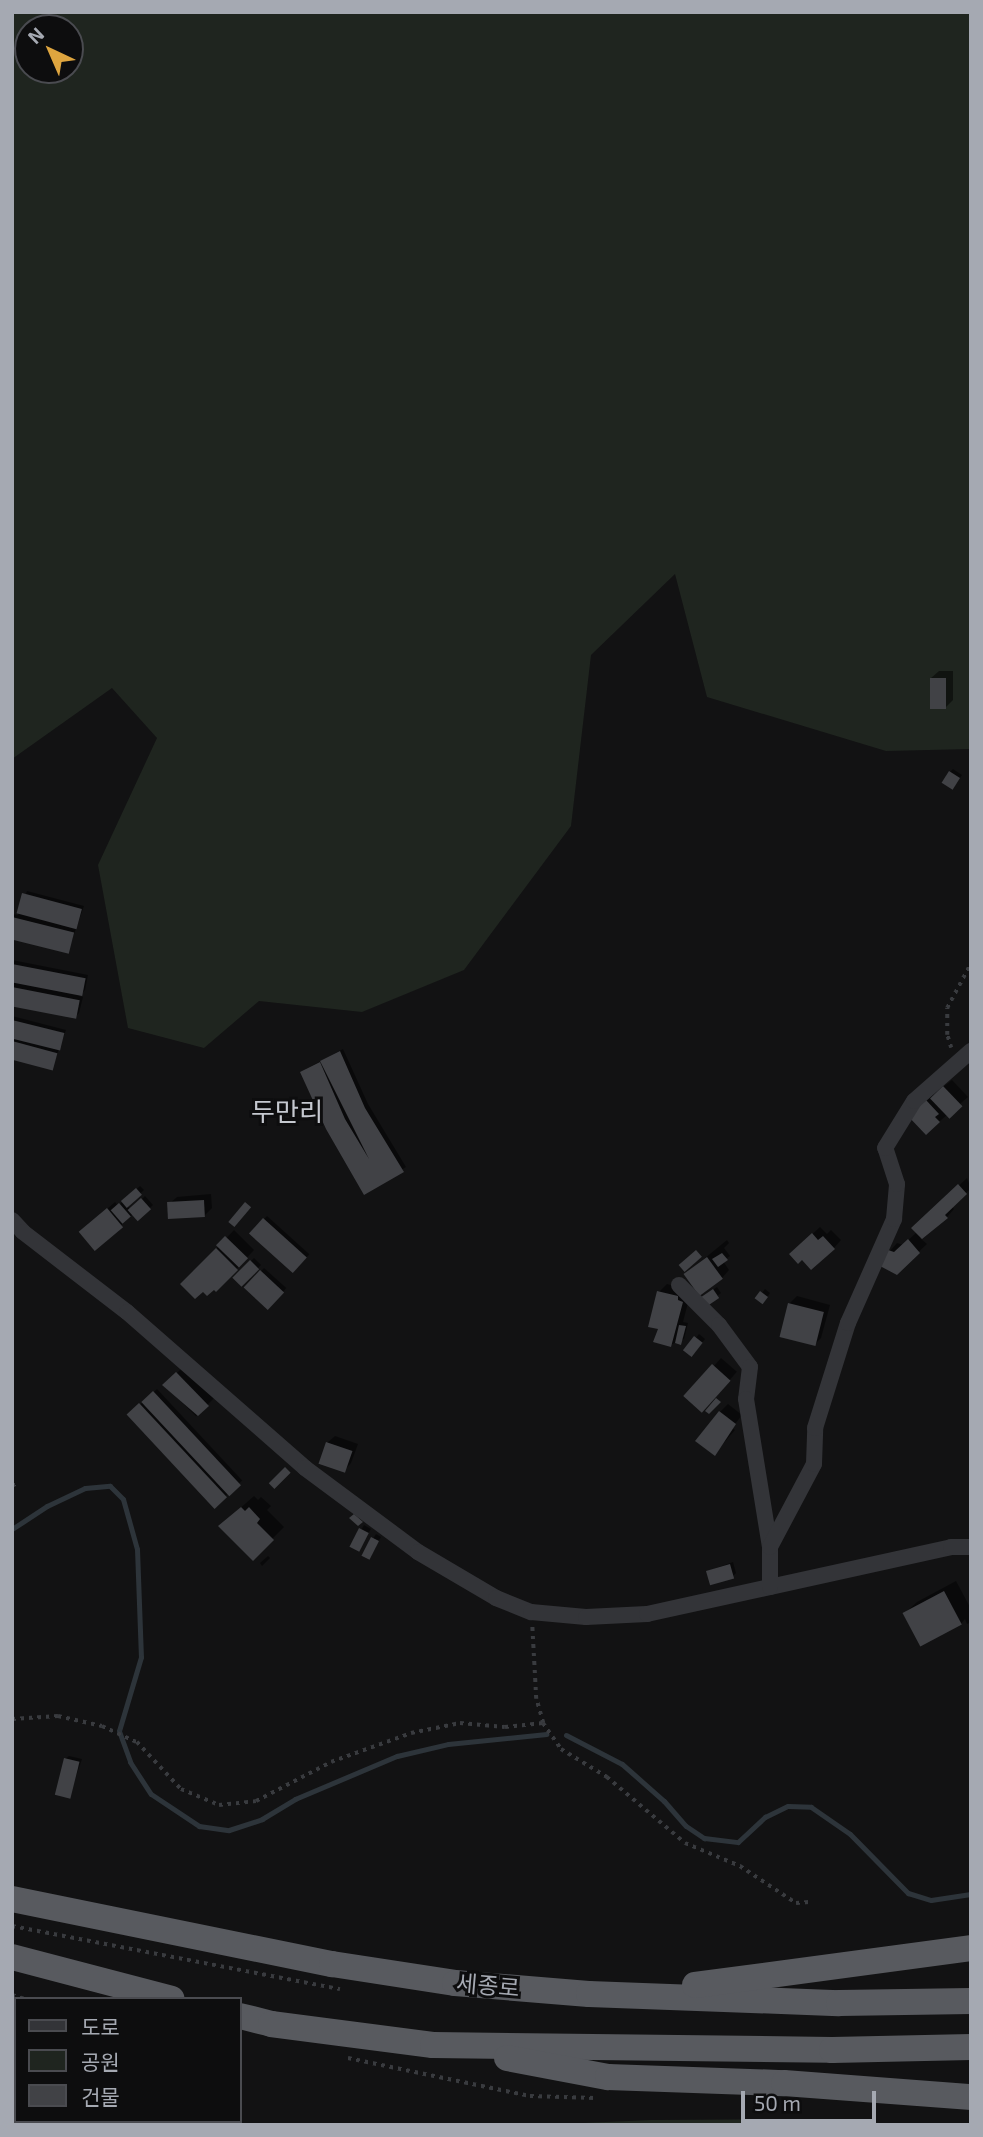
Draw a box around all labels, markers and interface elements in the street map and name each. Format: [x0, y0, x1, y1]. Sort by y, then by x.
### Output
north arrow [14, 14, 84, 84]
text: N [23, 22, 48, 48]
district label: 두만리 [251, 1095, 323, 1127]
street label: 세종로 [455, 1968, 521, 2002]
legend [14, 1997, 242, 2123]
text: 도로 [81, 2014, 120, 2039]
text: 공원 [81, 2049, 120, 2074]
scale bar [745, 2078, 880, 2122]
text: 건물 [81, 2084, 120, 2109]
text: 50 m [754, 2090, 801, 2115]

